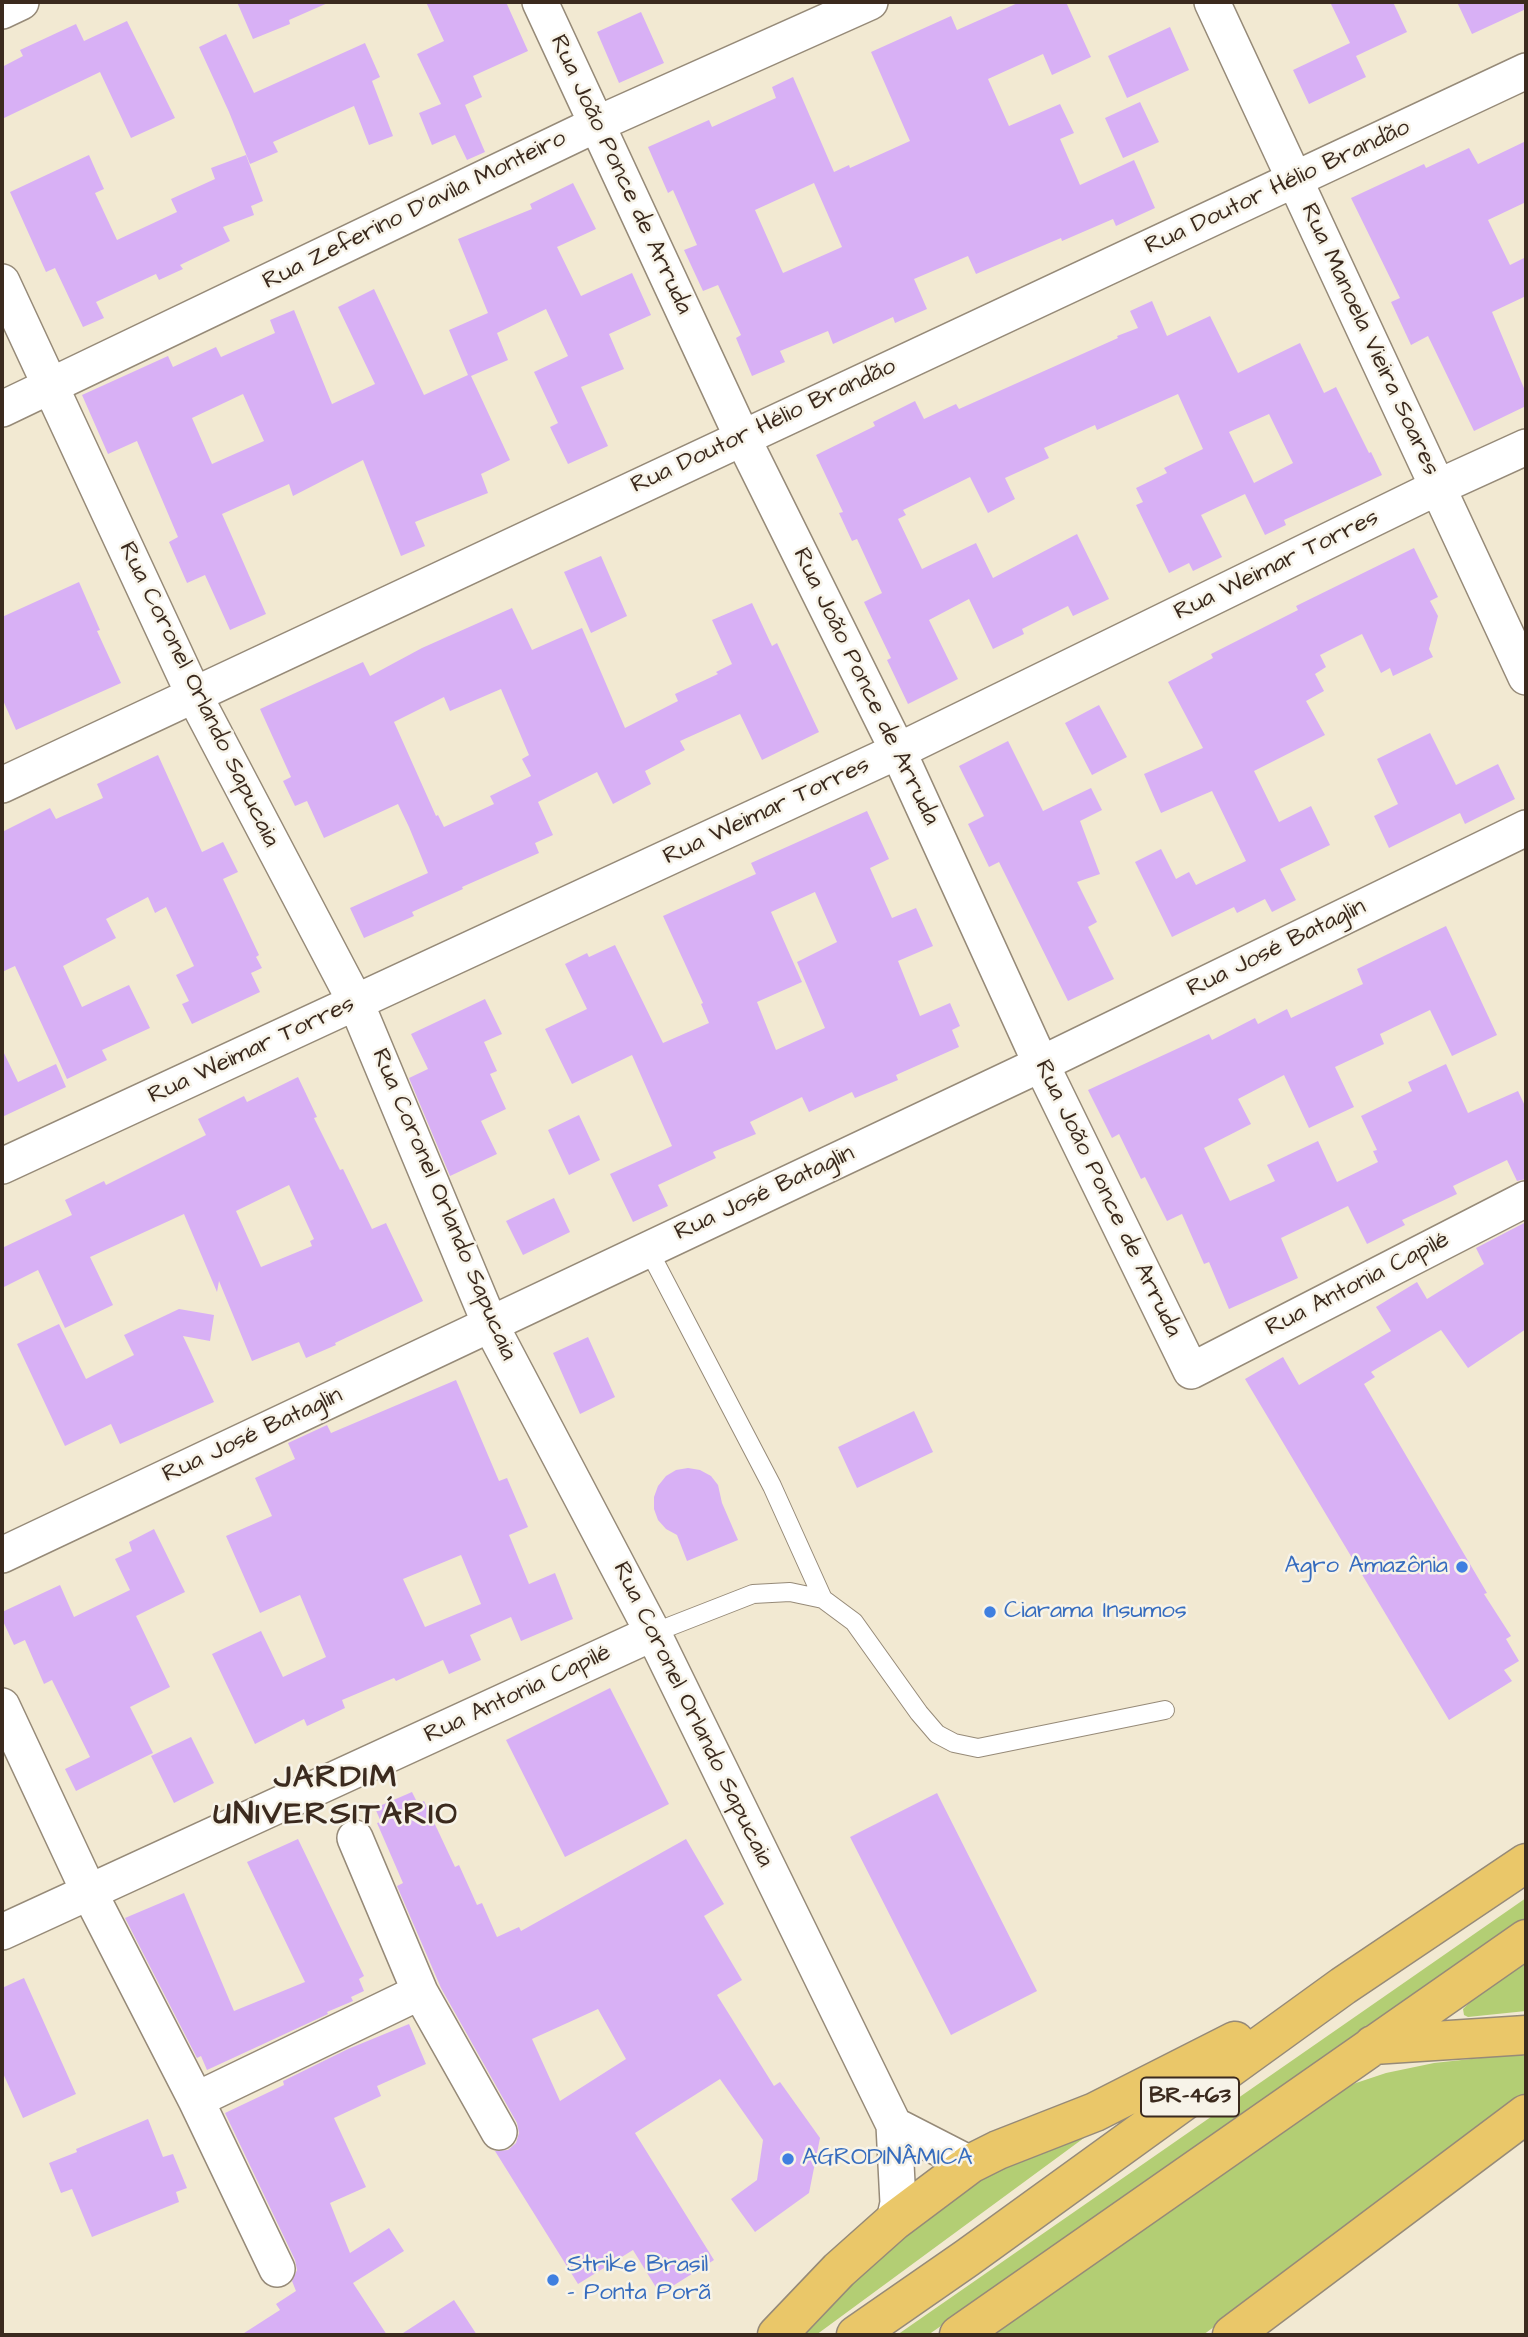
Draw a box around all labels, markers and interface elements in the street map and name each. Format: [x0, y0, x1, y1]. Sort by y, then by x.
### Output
street label: Rua João Ponce de Arruda [543, 31, 697, 319]
street label: Rua Doutor Hélio Brandão [1141, 114, 1415, 262]
street label: Rua Zeferino D'avila Monteiro [259, 125, 571, 297]
street label: Rua Manoela Vieira Soares [1293, 199, 1445, 481]
street label: Rua Doutor Hélio Brandão [627, 353, 901, 501]
street label: Rua Weimar Torres [1170, 504, 1384, 628]
street label: Rua Coronel Orlando Sapucaia [111, 538, 285, 852]
street label: Rua João Ponce de Arruda [785, 544, 945, 830]
street label: Rua Weimar Torres [659, 752, 875, 872]
street label: Rua José Bataglin [1183, 893, 1371, 1005]
street label: Rua Weimar Torres [144, 991, 360, 1111]
street label: Rua Coronel Orlando Sapucaia [364, 1045, 522, 1365]
street label: Rua João Ponce de Arruda [1027, 1056, 1187, 1342]
street label: Rua José Bataglin [671, 1140, 859, 1248]
street label: Rua Antonia Capilé [1261, 1226, 1455, 1344]
street label: Rua José Bataglin [159, 1382, 347, 1490]
place label: Agro Amazônia [1284, 1553, 1448, 1581]
street label: Rua Coronel Orlando Sapucaia [605, 1558, 779, 1872]
marker: Agro Amazônia [1454, 1559, 1470, 1575]
place label: Ciarama Insumos [1004, 1598, 1187, 1626]
marker: Ciarama Insumos [982, 1604, 998, 1620]
street label: Rua Antonia Capilé [420, 1639, 616, 1751]
district label: JARDIM UNIVERSITÁRIO [215, 1760, 457, 1835]
road number: BR-463 [1141, 2078, 1239, 2116]
place label: AGRODINÂMICA [802, 2145, 973, 2173]
marker: AGRODINÂMICA [780, 2151, 796, 2167]
place label: Strike Brasil - Ponta Porã [567, 2252, 711, 2308]
marker: Strike Brasil - Ponta Porã [545, 2272, 561, 2288]

